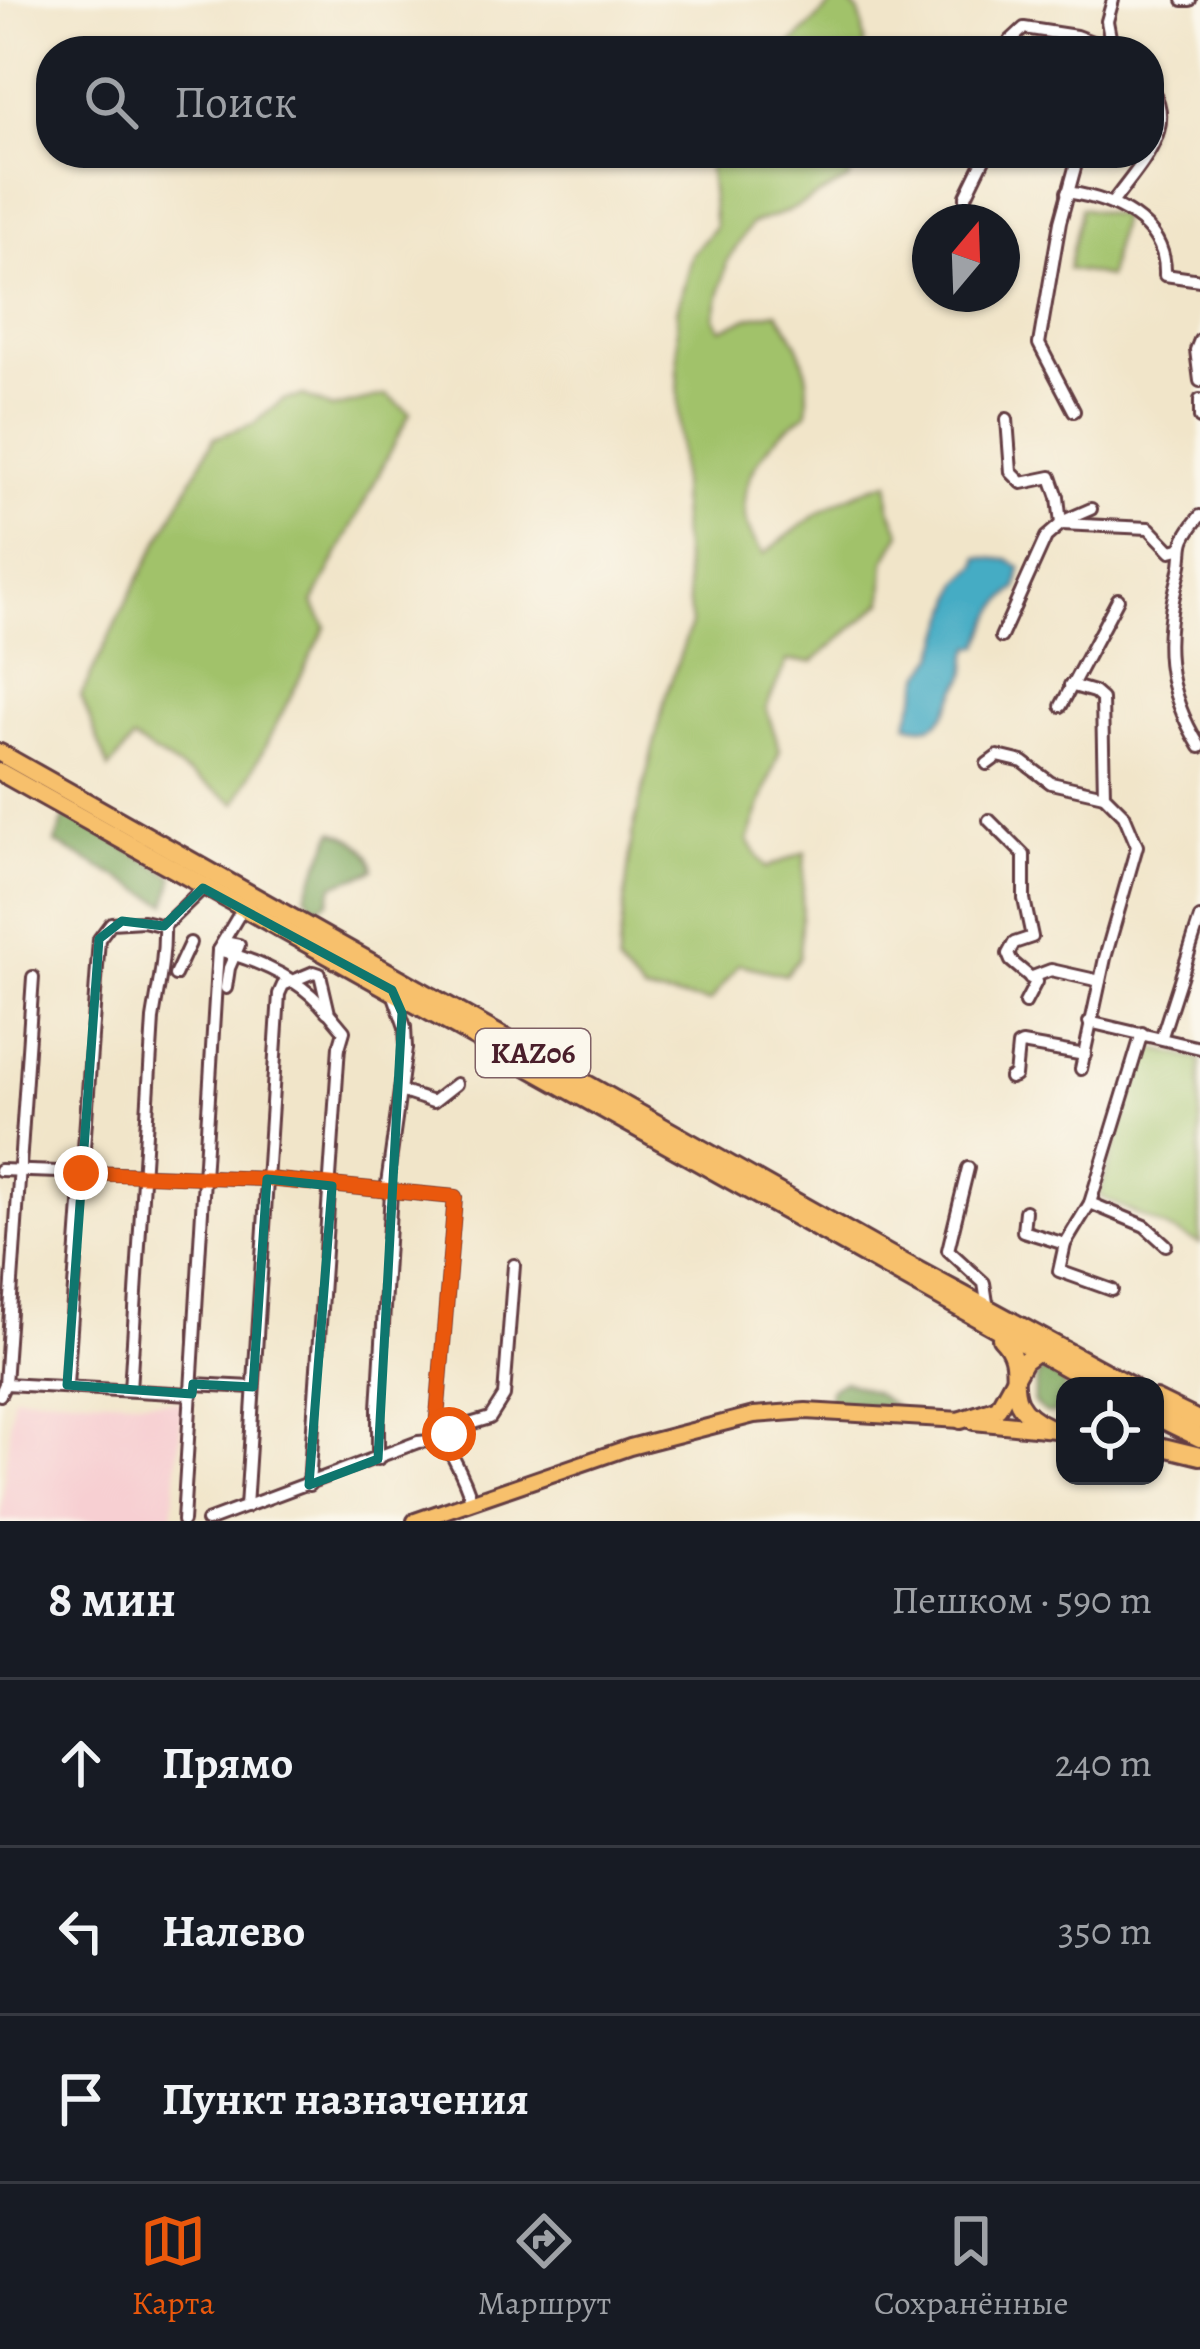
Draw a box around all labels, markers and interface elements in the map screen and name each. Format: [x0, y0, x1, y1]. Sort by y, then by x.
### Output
search box [36, 36, 1164, 168]
icon: search [78, 69, 144, 135]
text: Поиск [174, 71, 297, 133]
north arrow [912, 204, 1020, 312]
road number: KАZ06 [476, 1029, 590, 1077]
route end [54, 1146, 108, 1200]
map controls [1056, 1377, 1164, 1485]
button: locate [1056, 1377, 1164, 1485]
route start [422, 1407, 476, 1461]
text: 8 мин [48, 1564, 176, 1634]
text: Пешком · 590 m [891, 1573, 1152, 1626]
icon: ahead [48, 1730, 114, 1796]
text: Прямо [162, 1732, 293, 1794]
text: 240 m [1055, 1736, 1152, 1789]
icon: left [48, 1898, 114, 1964]
text: Налево [162, 1900, 305, 1962]
text: 350 m [1058, 1904, 1152, 1957]
icon: arrive [48, 2066, 114, 2132]
text: Пункт назначения [162, 2068, 529, 2130]
tab: Карта [131, 2208, 215, 2325]
tab: Маршрут [477, 2208, 611, 2325]
tab: Сохранённые [874, 2208, 1069, 2325]

